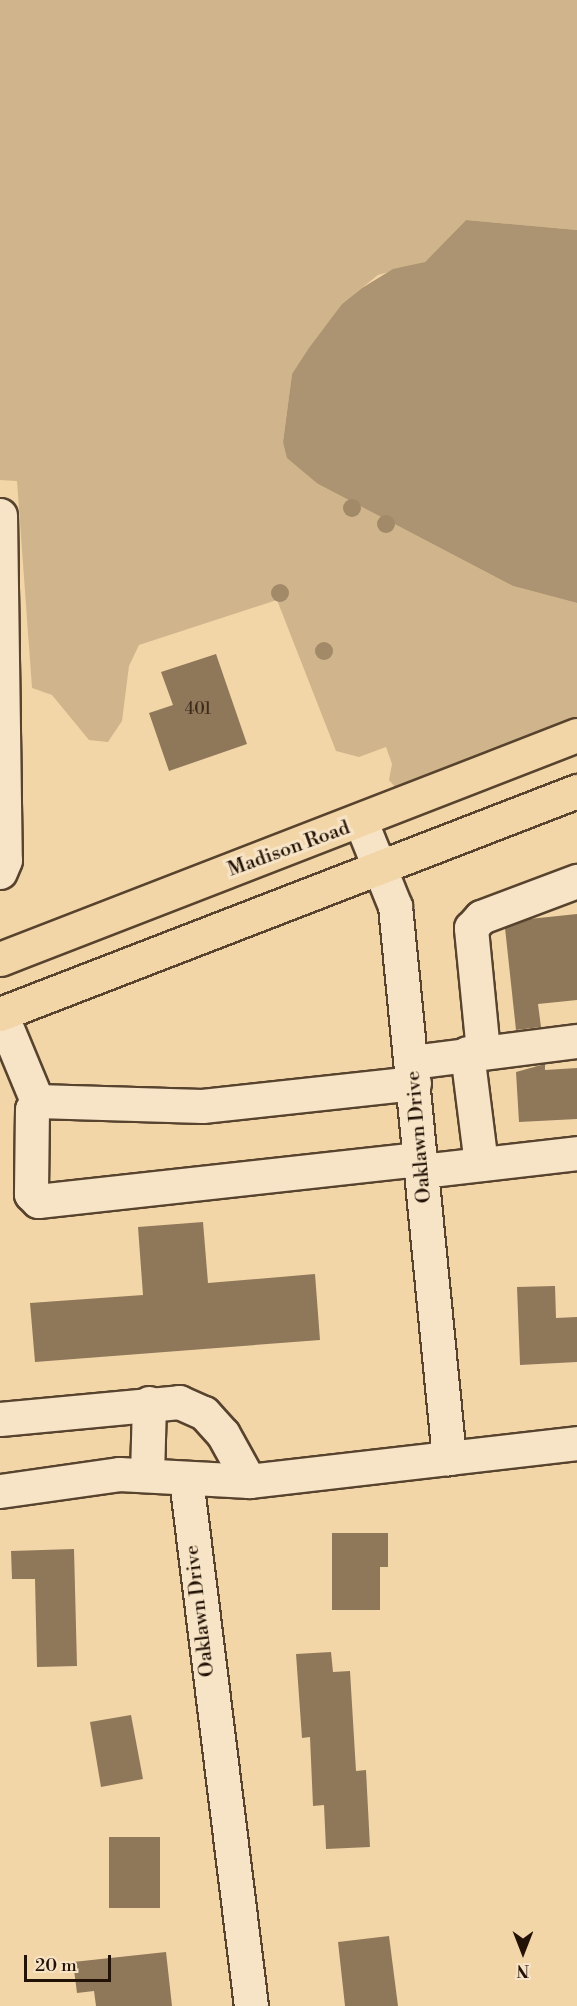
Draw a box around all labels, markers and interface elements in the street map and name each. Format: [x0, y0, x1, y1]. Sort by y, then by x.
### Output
house number: 401 [185, 699, 211, 719]
street label: Madison Road [225, 816, 353, 882]
street label: Oaklawn Drive [401, 1070, 437, 1204]
street label: Oaklawn Drive [180, 1544, 220, 1678]
north arrow [493, 1922, 553, 1982]
scale bar [27, 1943, 114, 1981]
text: 20 m [35, 1954, 77, 1977]
text: N [517, 1960, 529, 1980]

